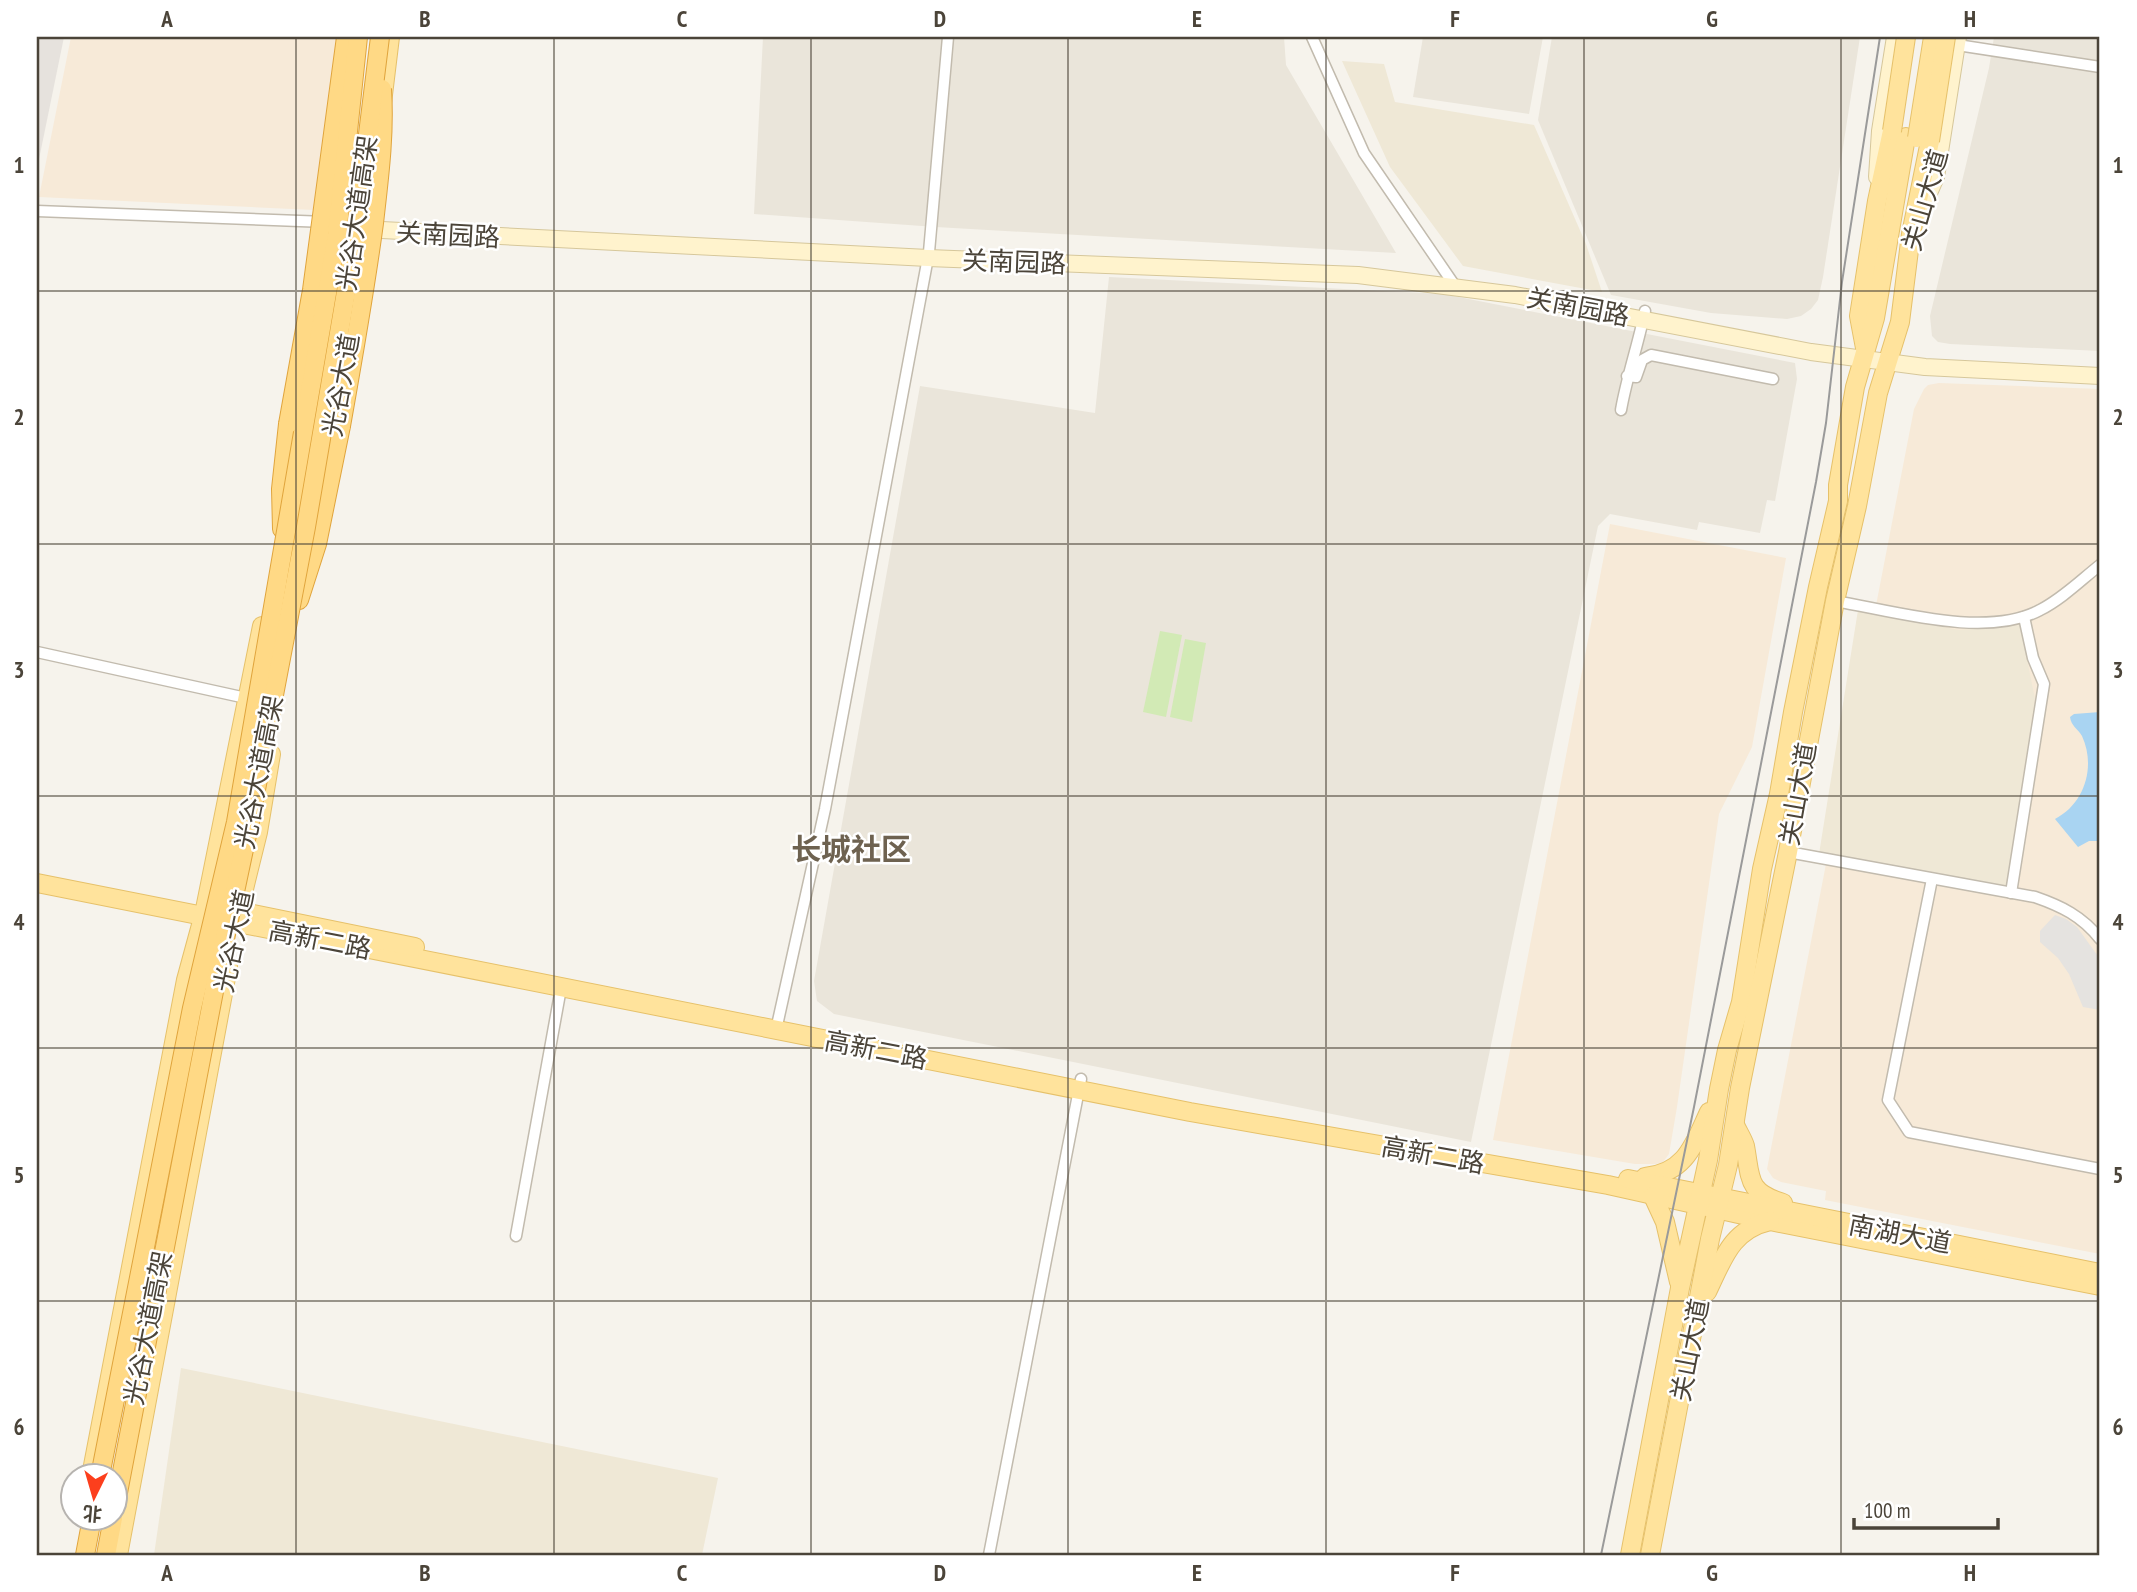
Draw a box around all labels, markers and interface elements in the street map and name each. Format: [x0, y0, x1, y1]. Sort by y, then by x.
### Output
text: A [160, 4, 173, 33]
text: B [419, 4, 431, 33]
text: C [677, 4, 688, 33]
text: D [934, 4, 946, 33]
text: E [1192, 4, 1202, 33]
text: F [1450, 4, 1460, 33]
text: G [1706, 4, 1718, 33]
text: H [1964, 4, 1976, 33]
street label: 光谷大道高架 [329, 133, 384, 292]
street label: 关山大道 [1894, 145, 1955, 254]
text: 1 [14, 150, 25, 179]
text: 1 [2113, 150, 2124, 179]
street label: 关南园路 [395, 215, 501, 254]
street label: 关南园路 [961, 243, 1067, 280]
street label: 关南园路 [1524, 280, 1632, 333]
street label: 光谷大道 [315, 331, 366, 439]
text: 2 [14, 402, 25, 431]
text: 2 [2113, 402, 2124, 431]
text: 3 [14, 655, 25, 684]
text: 3 [2113, 655, 2124, 684]
street label: 光谷大道高架 [227, 692, 290, 852]
street label: 关山大道 [1772, 740, 1823, 848]
district label: 长城社区 [791, 829, 911, 868]
street label: 光谷大道 [207, 887, 260, 995]
text: 4 [14, 907, 25, 936]
text: 4 [2113, 907, 2124, 936]
street label: 高新二路 [266, 913, 374, 966]
street label: 高新二路 [822, 1023, 930, 1076]
street label: 高新二路 [1379, 1129, 1487, 1180]
text: 5 [14, 1160, 25, 1189]
text: 5 [2113, 1160, 2124, 1189]
street label: 南湖大道 [1846, 1207, 1954, 1260]
street label: 光谷大道高架 [116, 1248, 179, 1408]
street label: 关山大道 [1663, 1296, 1716, 1404]
text: 6 [14, 1412, 25, 1441]
text: 6 [2113, 1412, 2124, 1441]
north arrow [60, 1462, 130, 1532]
scale bar [1854, 1487, 1997, 1531]
text: 100 m [1864, 1497, 1910, 1524]
text: 北 [82, 1501, 103, 1527]
text: A [160, 1558, 173, 1587]
text: B [419, 1558, 431, 1587]
text: C [677, 1558, 688, 1587]
text: D [934, 1558, 946, 1587]
text: E [1192, 1558, 1202, 1587]
text: F [1450, 1558, 1460, 1587]
text: G [1706, 1558, 1718, 1587]
text: H [1964, 1558, 1976, 1587]

